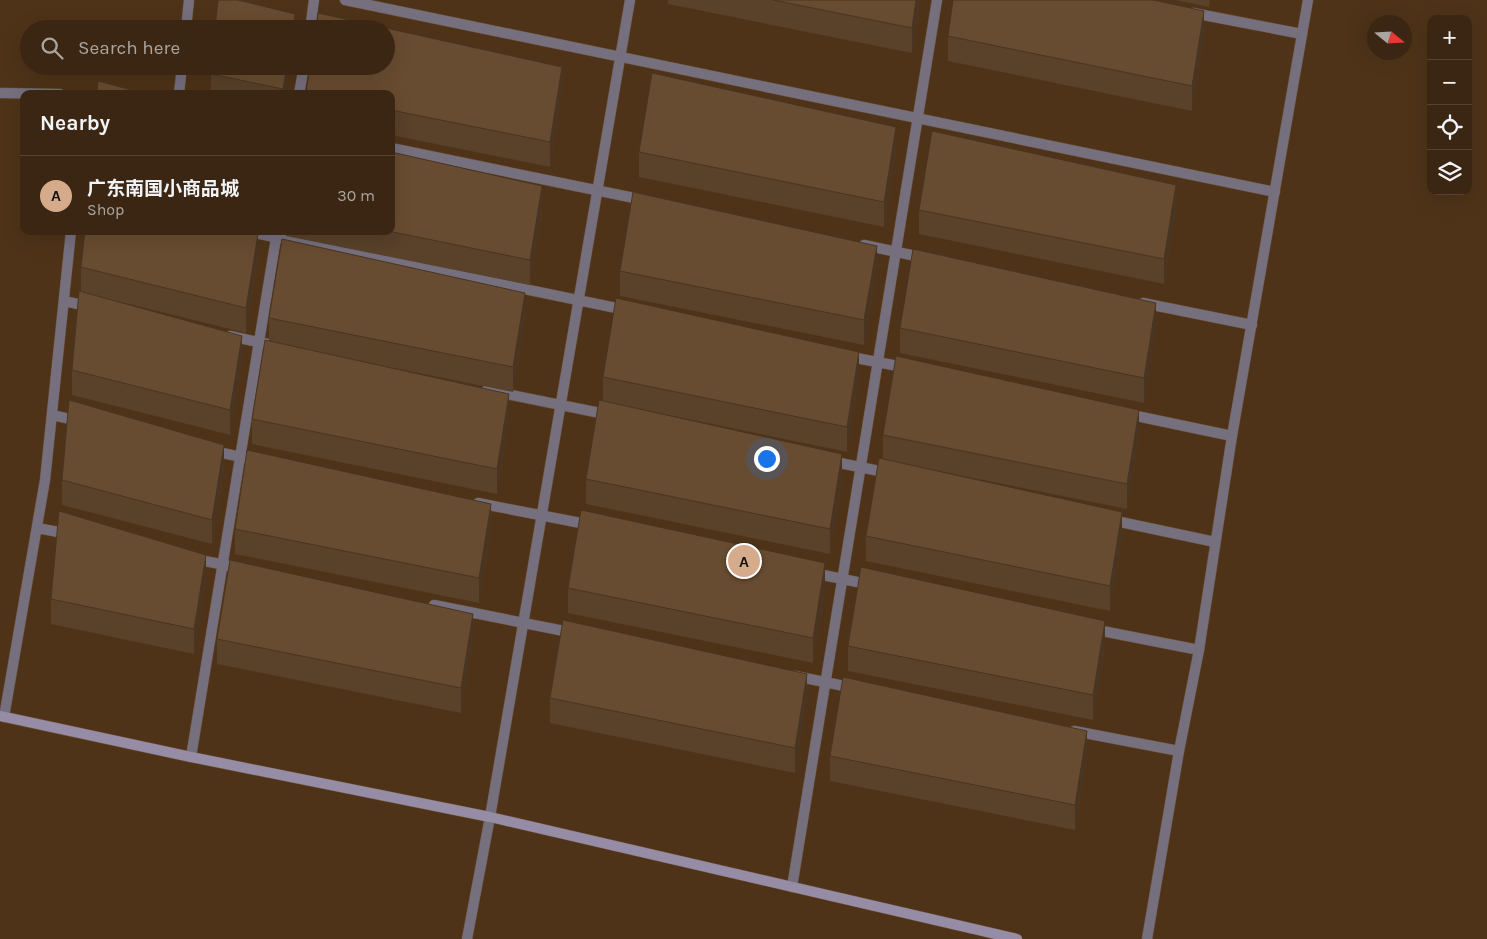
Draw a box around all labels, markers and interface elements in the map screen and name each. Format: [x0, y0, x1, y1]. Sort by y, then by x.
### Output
north arrow [1367, 15, 1412, 60]
map controls [1427, 15, 1472, 195]
button: + [1427, 15, 1472, 60]
search box [20, 20, 395, 75]
icon: search [38, 34, 66, 62]
text: Search here [78, 37, 180, 59]
button: − [1427, 60, 1472, 105]
button: locate [1427, 105, 1472, 150]
text: Nearby [40, 111, 110, 135]
button: layers [1427, 150, 1472, 195]
text: 广东南国小商品城 [87, 178, 239, 200]
text: A [51, 186, 61, 205]
text: 30 m [337, 186, 375, 205]
text: Shop [87, 200, 124, 219]
your location [754, 446, 780, 472]
pin: A [728, 542, 760, 580]

